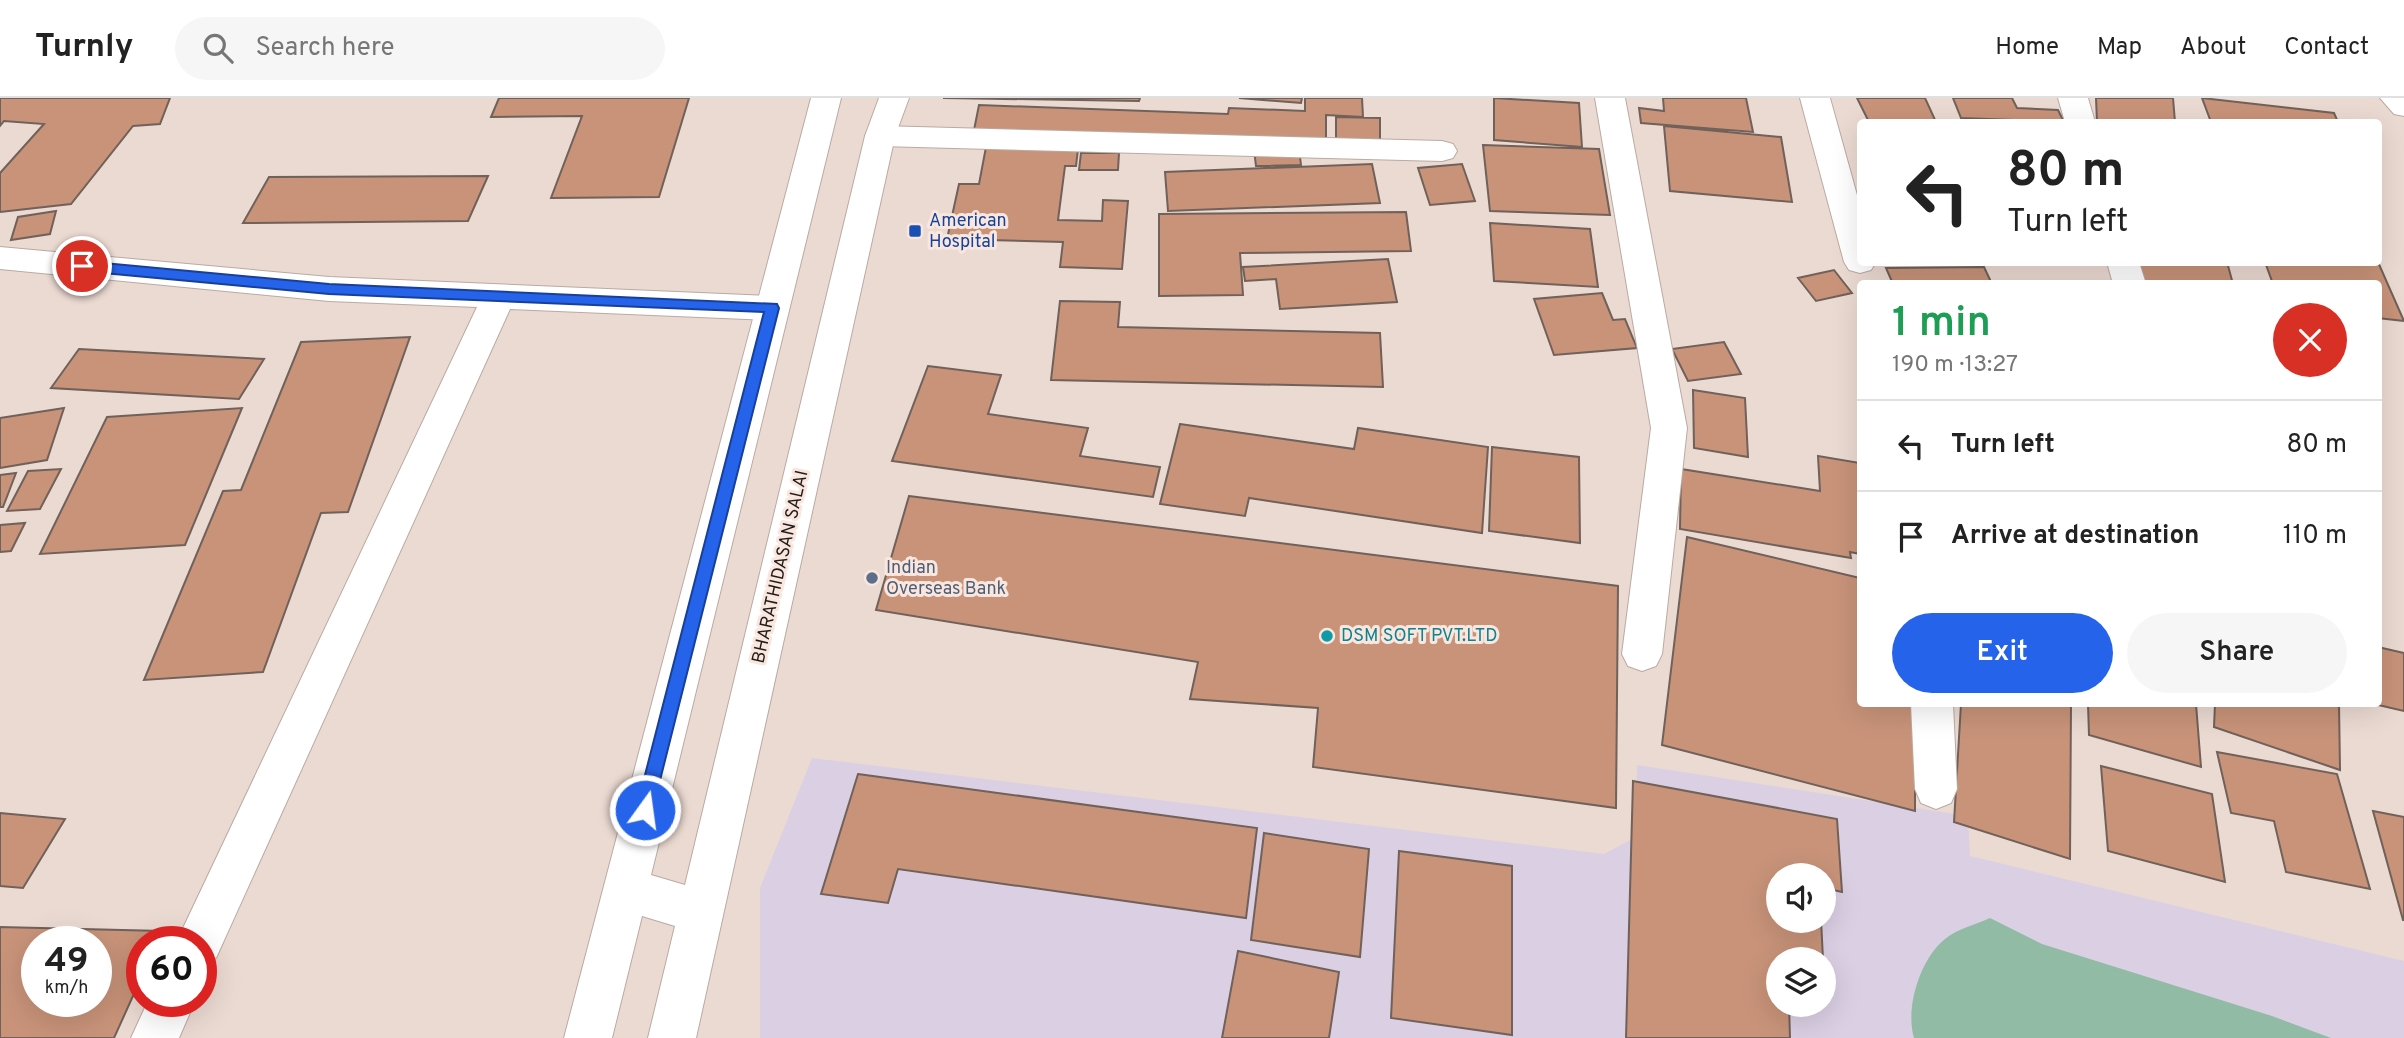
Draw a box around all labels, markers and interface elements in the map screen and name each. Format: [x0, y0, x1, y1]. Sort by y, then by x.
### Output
search box [175, 17, 665, 80]
text: Turnly [35, 27, 133, 69]
icon: search [199, 29, 237, 67]
text: Search here [255, 32, 394, 65]
text: Home [1995, 33, 2059, 63]
text: Map [2097, 33, 2142, 63]
text: About [2180, 33, 2246, 63]
text: Contact [2284, 33, 2369, 63]
text: 80 m [2007, 142, 2124, 204]
icon: left [1892, 147, 1983, 238]
text: Turn left [2007, 203, 2128, 243]
place label: American Hospital [929, 210, 1007, 254]
marker: American Hospital [907, 223, 923, 239]
pin [52, 236, 112, 296]
icon: arrive [63, 247, 101, 285]
text: 1 min [1892, 298, 1991, 351]
button: close [2273, 303, 2347, 377]
text: 190 m · 13:27 [1892, 351, 2018, 380]
icon: left [1892, 427, 1930, 465]
text: Turn left [1951, 429, 2055, 462]
text: 80 m [2287, 429, 2347, 462]
street label: BHARATHIDASAN SALAI [748, 468, 814, 666]
icon: arrive [1892, 518, 1930, 556]
text: Arrive at destination [1951, 520, 2199, 553]
text: 110 m [2283, 520, 2347, 553]
place label: Indian Overseas Bank [886, 557, 1006, 601]
marker: Indian Overseas Bank [864, 570, 880, 586]
button: Exit [1892, 613, 2113, 693]
button: Share [2127, 613, 2347, 693]
place label: DSM SOFT PVT.LTD [1341, 625, 1497, 648]
marker: DSM SOFT PVT.LTD [1319, 628, 1335, 644]
position arrow [608, 773, 682, 847]
map controls [1766, 863, 1836, 1017]
button: sound [1766, 863, 1836, 933]
speed limit sign: 60 [126, 926, 217, 1017]
text: 49 [44, 940, 89, 984]
button: layers [1766, 947, 1836, 1017]
text: km/h [45, 977, 88, 1000]

